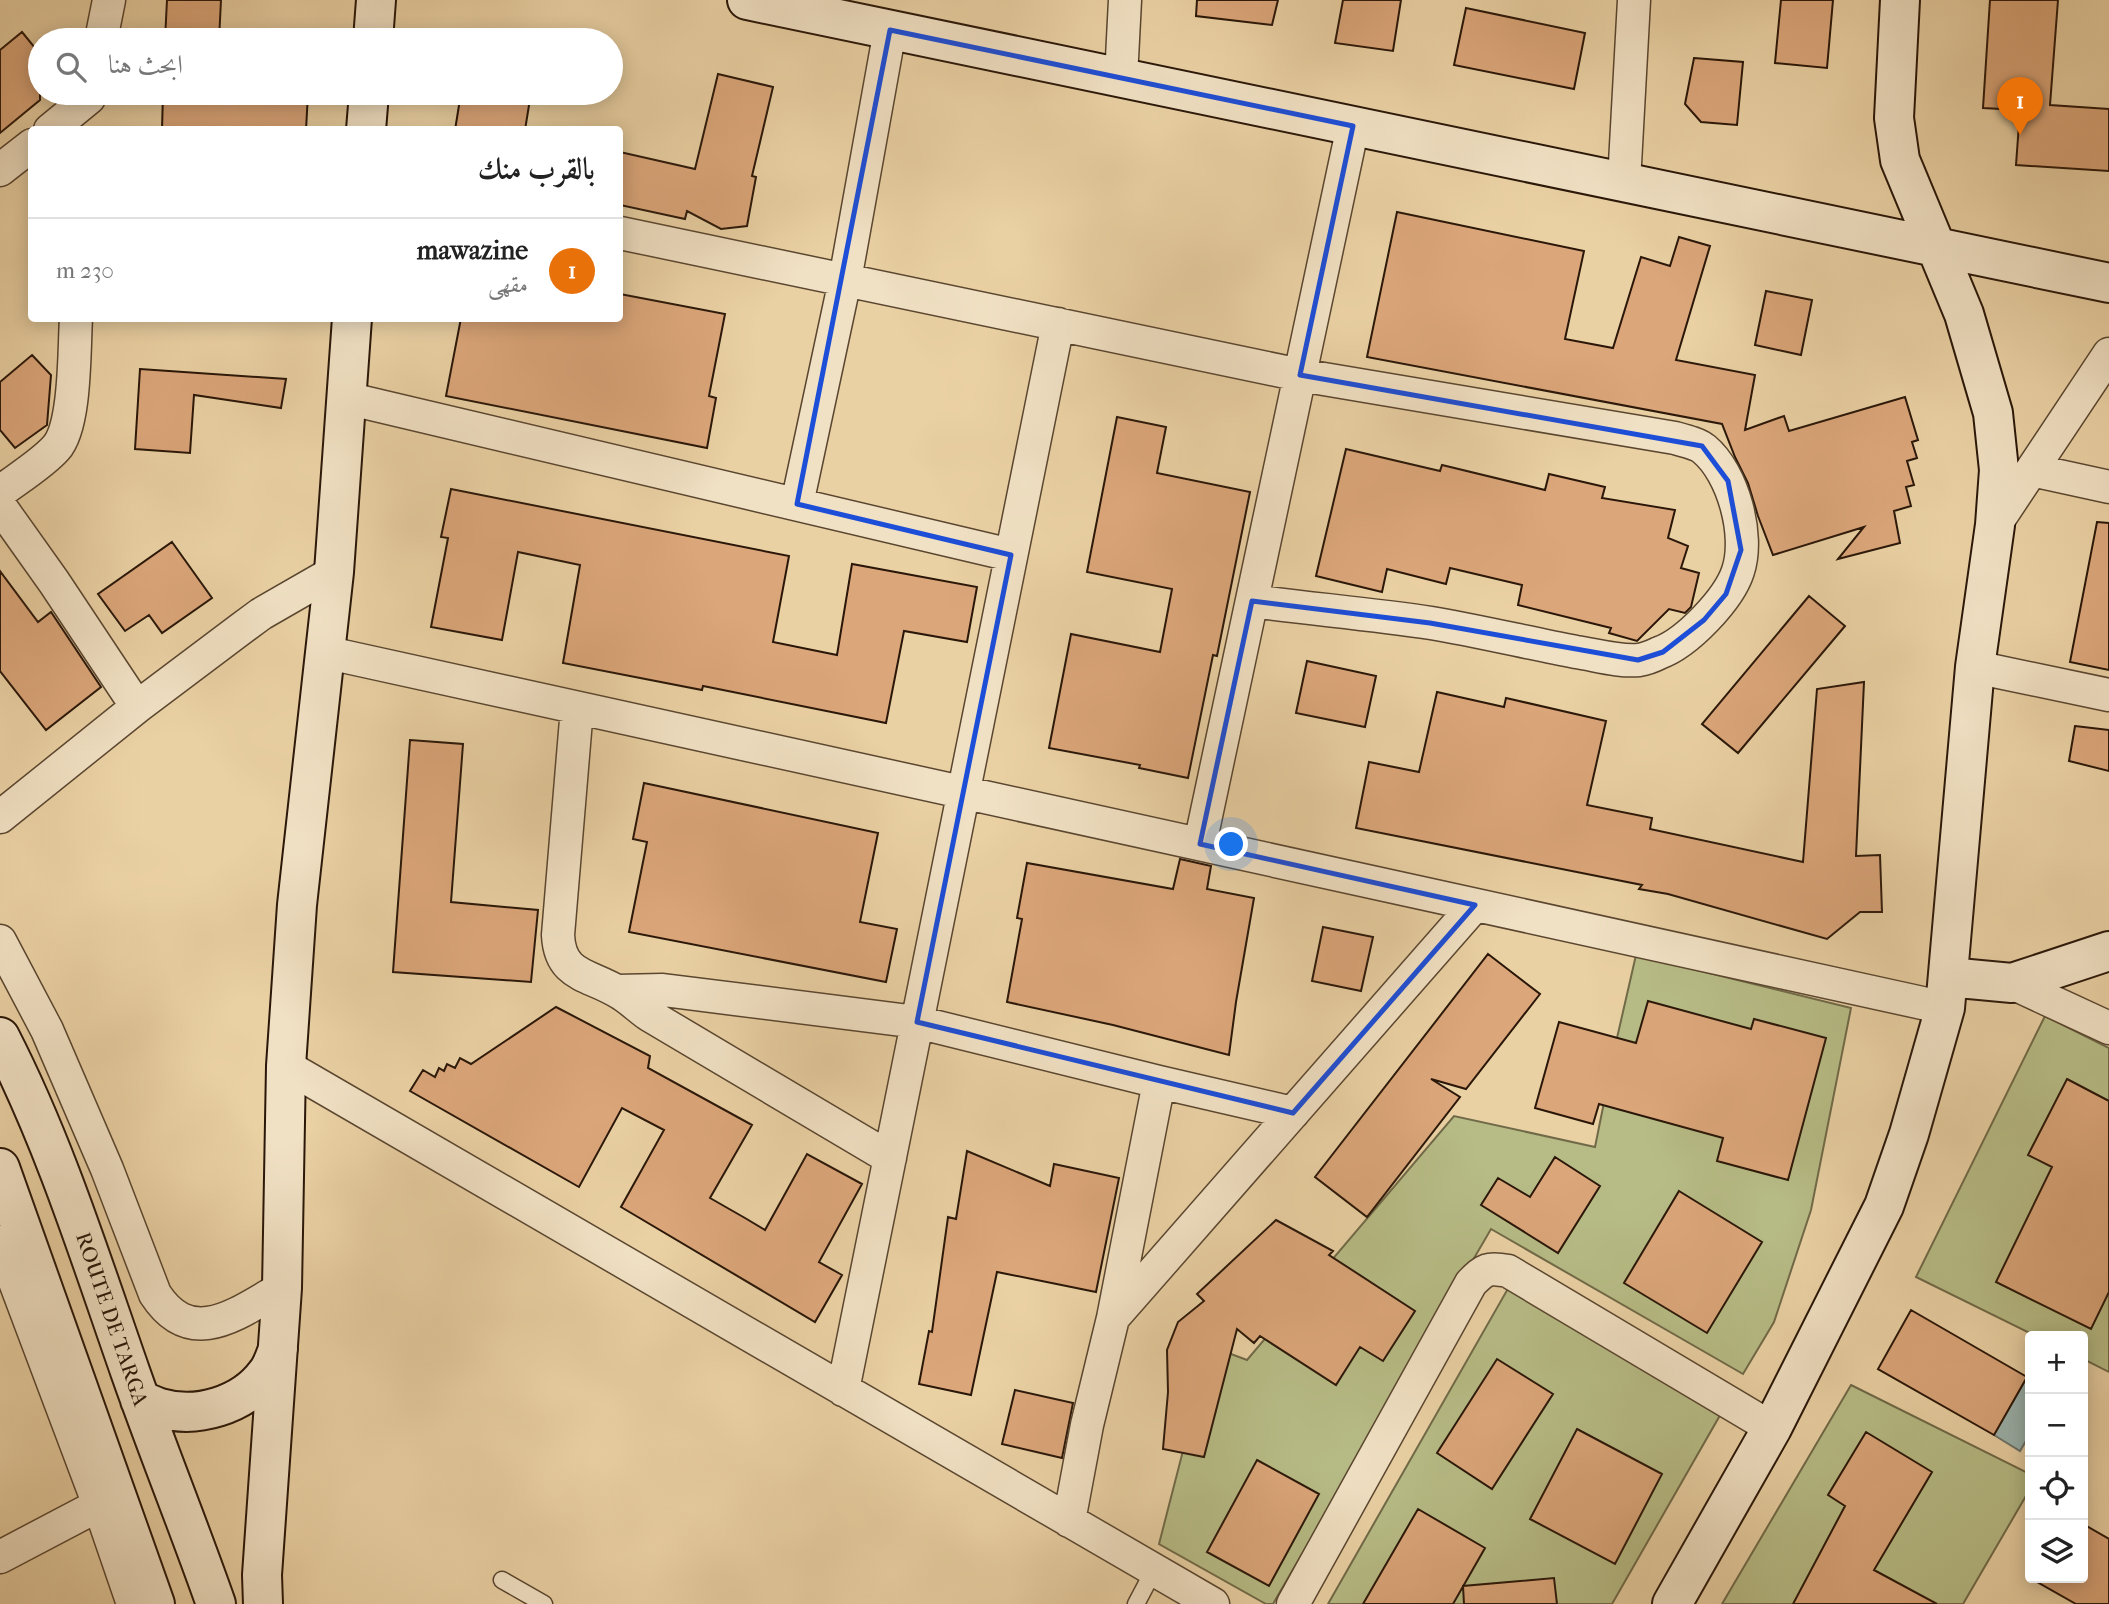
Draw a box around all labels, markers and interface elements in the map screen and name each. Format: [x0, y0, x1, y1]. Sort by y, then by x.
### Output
search box [28, 28, 623, 105]
icon: search [52, 48, 90, 86]
text: ابحث هنا [108, 49, 183, 80]
pin: 1 [1997, 77, 2043, 135]
text: بالقرب منك [478, 152, 595, 187]
text: mawazine [417, 235, 528, 266]
text: 230 m [56, 257, 114, 284]
text: 1 [568, 257, 576, 284]
text: مقهى [488, 271, 528, 298]
your location [1214, 827, 1248, 861]
street label: ROUTE DE TARGA [71, 1229, 153, 1409]
map controls [2025, 1331, 2088, 1583]
button: + [2025, 1331, 2088, 1394]
button: − [2025, 1394, 2088, 1457]
button: locate [2025, 1457, 2088, 1520]
button: layers [2025, 1520, 2088, 1583]

